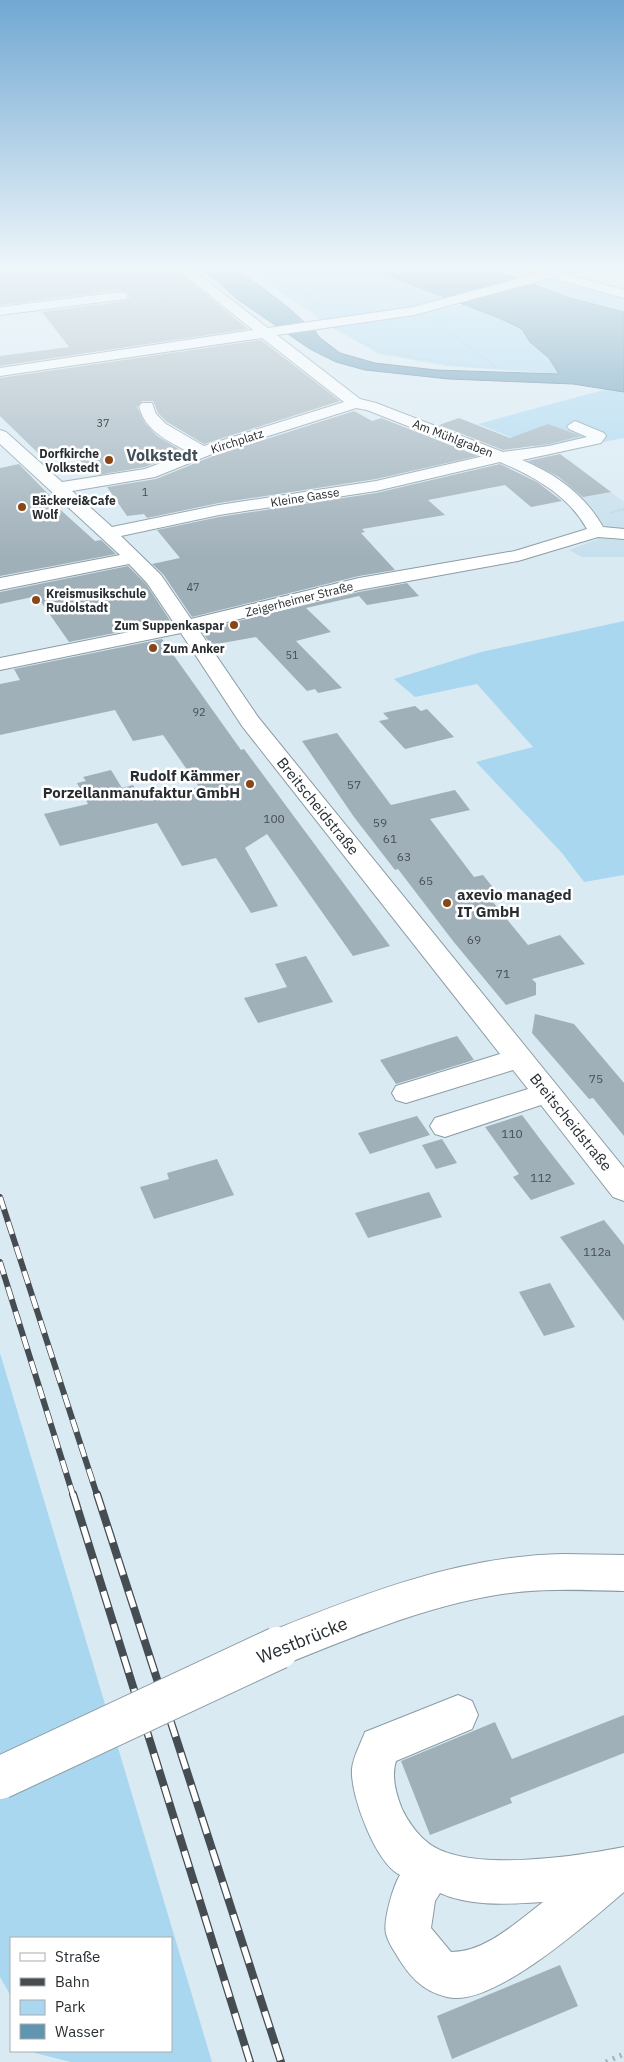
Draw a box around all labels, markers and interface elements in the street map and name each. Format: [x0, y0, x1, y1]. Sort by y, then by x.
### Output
house number: 37 [96, 416, 110, 430]
street label: Am Mühlgraben [411, 416, 495, 460]
street label: Kirchplatz [209, 425, 266, 457]
district label: Volkstedt [126, 445, 198, 465]
place label: Dorfkirche Volkstedt [39, 446, 99, 475]
marker: Dorfkirche Volkstedt [103, 454, 115, 466]
street label: Kleine Gasse [269, 484, 341, 510]
house number: 1 [142, 485, 149, 499]
place label: Bäckerei&Cafe Wolf [32, 493, 116, 522]
marker: Bäckerei&Cafe Wolf [16, 501, 28, 513]
street label: Zeigerheimer Straße [243, 578, 355, 620]
house number: 47 [186, 580, 200, 594]
place label: Kreismusikschule Rudolstadt [46, 586, 147, 615]
marker: Kreismusikschule Rudolstadt [30, 594, 42, 606]
place label: Zum Suppenkaspar [114, 618, 224, 633]
marker: Zum Suppenkaspar [228, 619, 240, 631]
place label: Zum Anker [163, 641, 225, 656]
marker: Zum Anker [147, 642, 159, 654]
house number: 51 [285, 648, 299, 662]
house number: 92 [192, 705, 206, 719]
street label: Breitscheidstraße [273, 753, 363, 859]
place label: Rudolf Kämmer Porzellanmanufaktur GmbH [43, 766, 240, 802]
house number: 57 [347, 777, 361, 792]
marker: Rudolf Kämmer Porzellanmanufaktur GmbH [244, 778, 256, 790]
house number: 100 [263, 811, 285, 826]
house number: 59 [373, 815, 387, 830]
house number: 61 [383, 831, 397, 846]
house number: 63 [397, 849, 411, 864]
house number: 65 [419, 873, 433, 888]
place label: axevio managed IT GmbH [457, 885, 572, 921]
marker: axevio managed IT GmbH [441, 897, 453, 909]
house number: 69 [467, 932, 481, 947]
house number: 71 [496, 966, 510, 981]
street label: Breitscheidstraße [526, 1069, 616, 1175]
house number: 75 [589, 1071, 603, 1086]
house number: 110 [501, 1126, 523, 1141]
house number: 112 [530, 1170, 552, 1185]
house number: 112a [583, 1244, 612, 1259]
street label: Westbrücke [253, 1611, 351, 1669]
legend [10, 1937, 172, 2052]
text: Straße [55, 1947, 100, 1966]
text: Bahn [55, 1972, 90, 1991]
text: Park [55, 1997, 85, 2016]
text: Wasser [55, 2022, 105, 2041]

